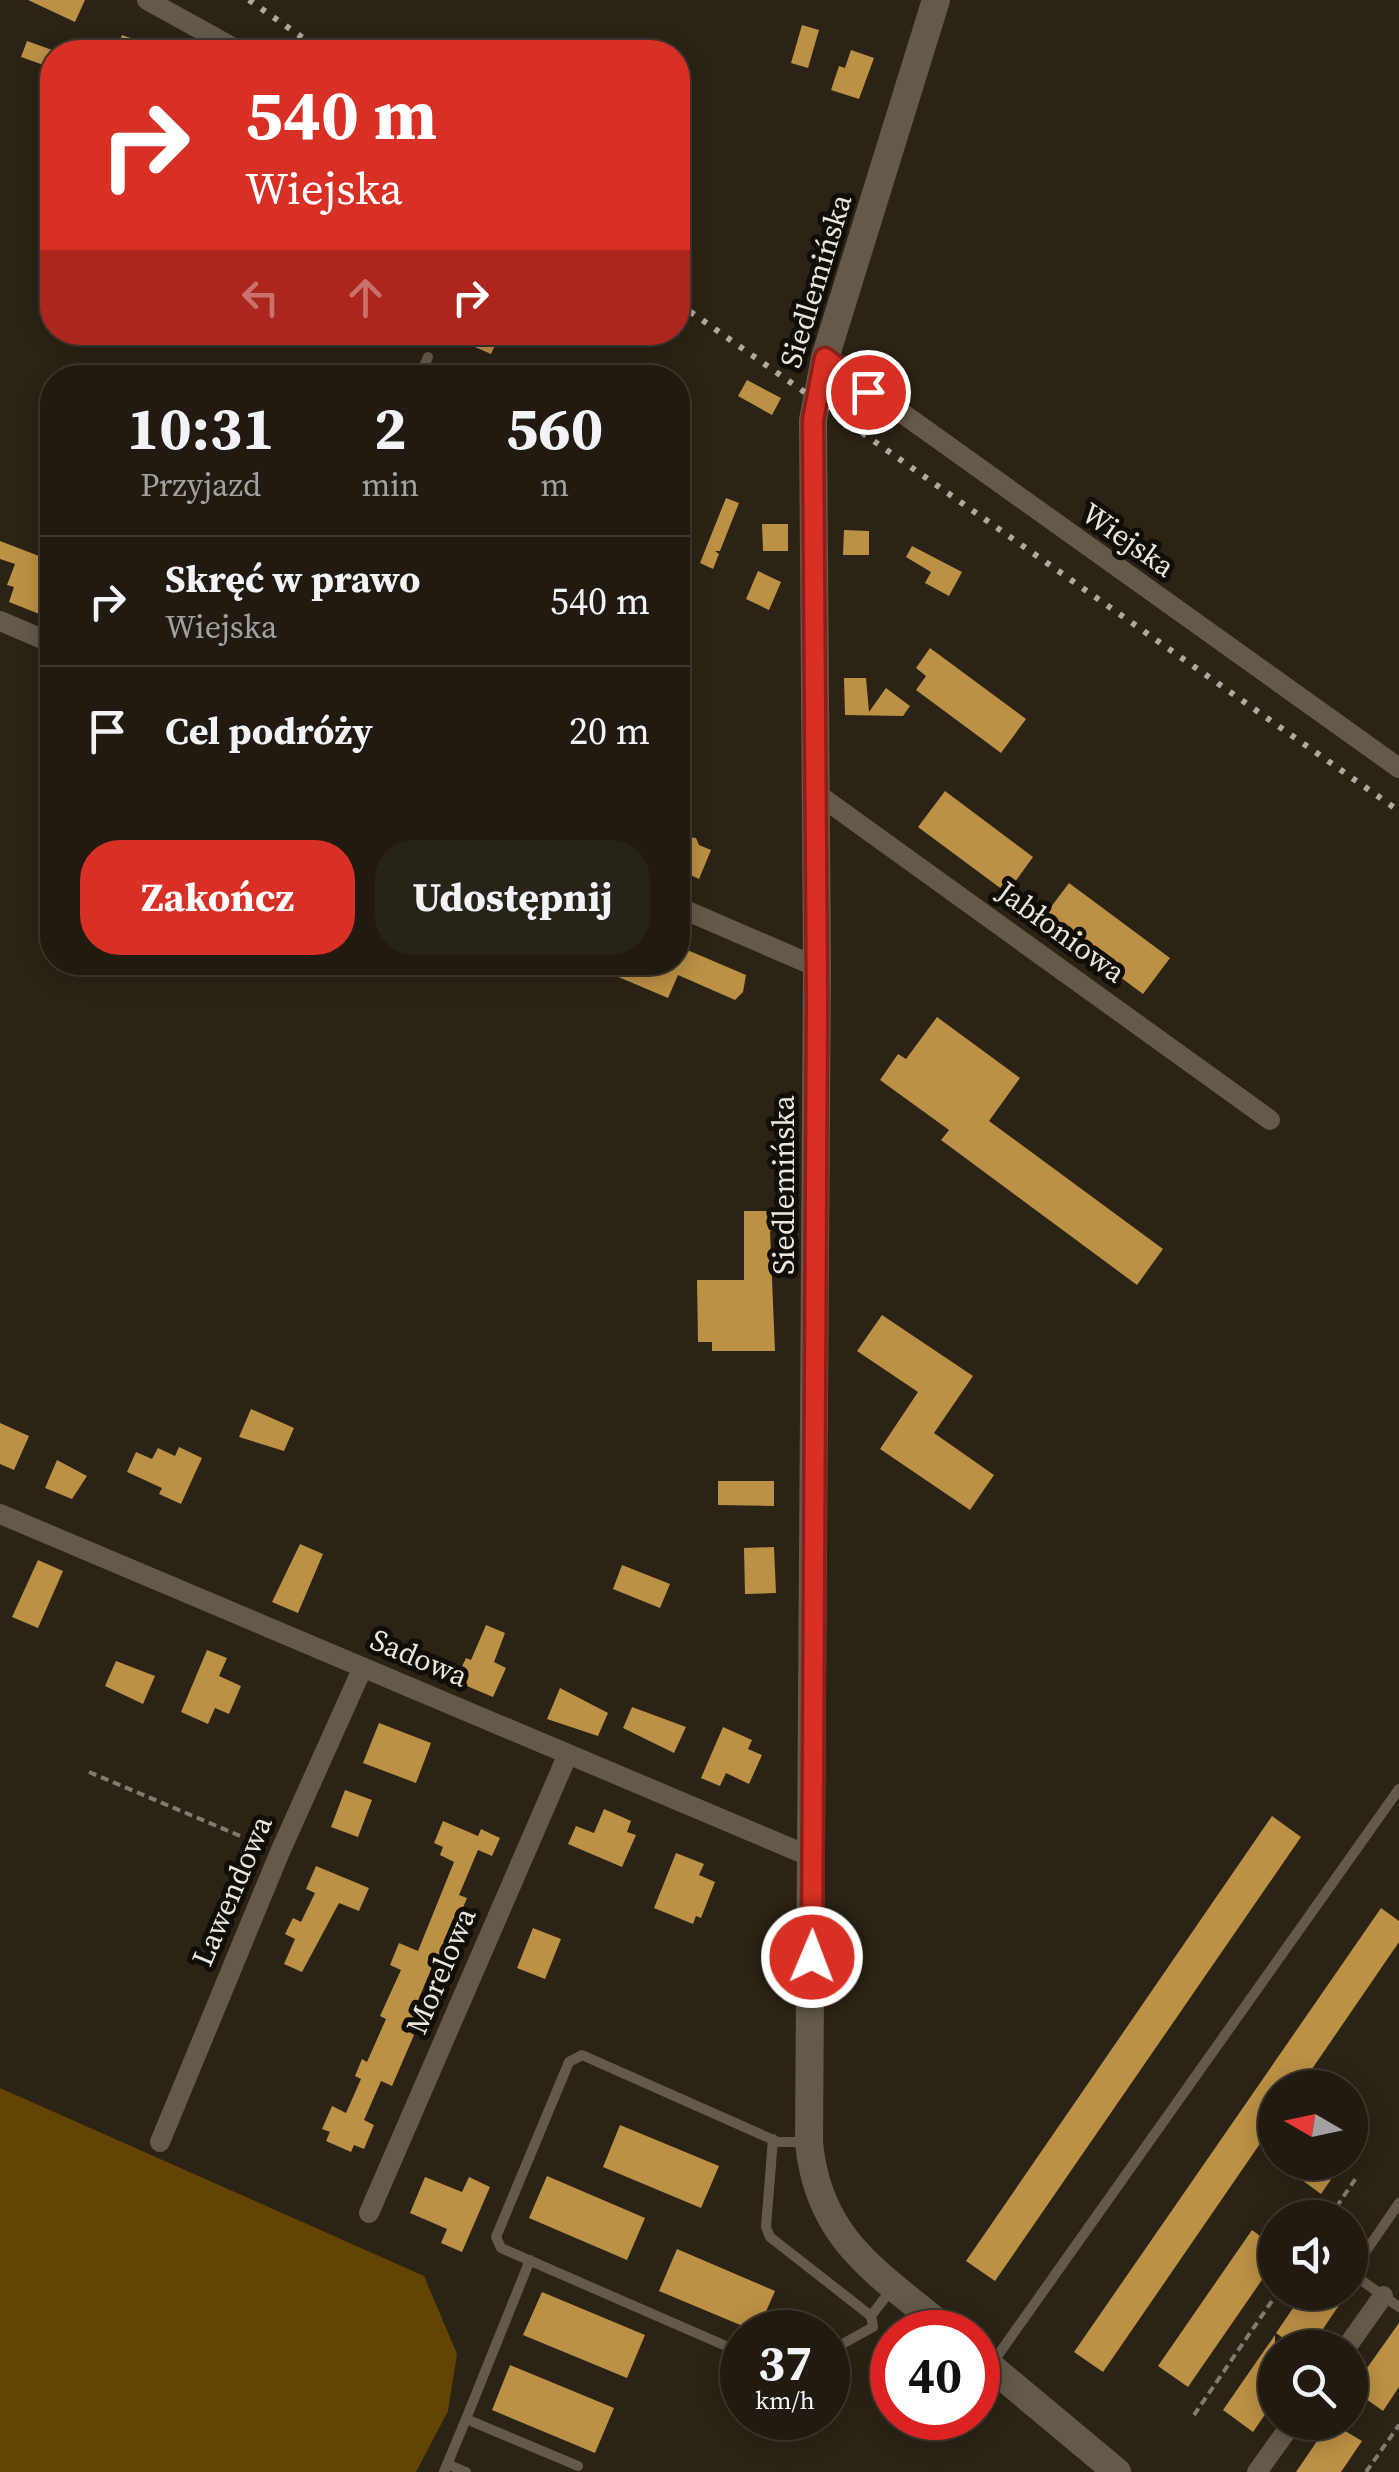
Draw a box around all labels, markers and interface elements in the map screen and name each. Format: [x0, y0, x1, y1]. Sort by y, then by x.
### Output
text: 540 m [245, 66, 437, 162]
icon: right [80, 80, 210, 210]
text: Wiejska [245, 157, 403, 219]
street label: Siedlemińska [770, 188, 862, 373]
icon: left [233, 270, 288, 325]
icon: ahead [338, 270, 393, 325]
icon: right [443, 270, 498, 325]
pin [826, 350, 911, 435]
icon: arrive [841, 365, 896, 420]
text: 10:31 [127, 387, 275, 469]
text: 2 [374, 387, 407, 469]
text: 560 [506, 387, 603, 469]
text: Przyjazd [140, 463, 261, 507]
text: min [361, 463, 419, 507]
text: m [540, 463, 569, 507]
street label: Wiejska [1073, 493, 1184, 587]
text: Skręć w prawo [165, 553, 421, 605]
icon: right [80, 574, 135, 629]
text: 540 m [550, 575, 650, 627]
text: Wiejska [165, 605, 277, 649]
icon: arrive [80, 704, 135, 759]
text: Cel podróży [165, 705, 373, 757]
text: 20 m [569, 705, 650, 757]
button: Zakończ [80, 840, 355, 955]
button: Udostępnij [375, 840, 650, 955]
street label: Jabłoniowa [988, 871, 1134, 993]
street label: Siedlemińska [763, 1095, 804, 1275]
street label: Sadowa [364, 1619, 475, 1697]
street label: Lawendowa [181, 1809, 282, 1972]
street label: Morelowa [396, 1901, 486, 2040]
position arrow [760, 1905, 864, 2009]
north arrow [1258, 2070, 1368, 2180]
map controls [1258, 2070, 1368, 2440]
button: sound [1258, 2200, 1368, 2310]
speed limit sign: 40 [870, 2310, 1000, 2440]
text: 37 [758, 2328, 812, 2397]
button: search [1258, 2330, 1368, 2440]
text: km/h [755, 2383, 815, 2417]

